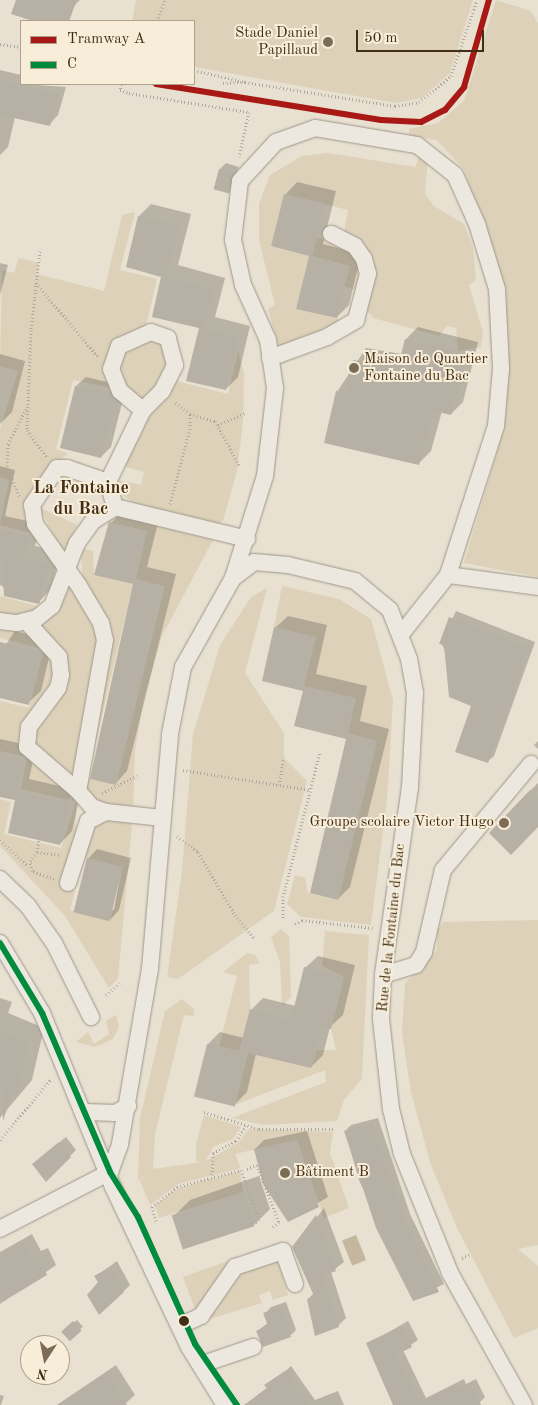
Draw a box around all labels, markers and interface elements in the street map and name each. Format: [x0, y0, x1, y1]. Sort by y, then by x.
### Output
legend [20, 20, 195, 85]
scale bar [358, 20, 486, 52]
place label: Stade Daniel Papillaud [235, 24, 318, 59]
text: 50 m [364, 31, 398, 46]
text: Tramway A [67, 32, 145, 47]
marker: Stade Daniel Papillaud [322, 36, 334, 48]
text: C [67, 57, 77, 72]
place label: Maison de Quartier Fontaine du Bac [364, 350, 488, 385]
marker: Maison de Quartier Fontaine du Bac [348, 362, 360, 374]
district label: La Fontaine du Bac [33, 478, 129, 520]
place label: Groupe scolaire Victor Hugo [310, 814, 494, 832]
marker: Groupe scolaire Victor Hugo [498, 817, 510, 829]
street label: Rue de la Fontaine du Bac [374, 843, 410, 1013]
place label: Bâtiment B [295, 1164, 369, 1182]
marker: Bâtiment B [279, 1167, 291, 1179]
unlabelled marker [179, 1316, 189, 1326]
north arrow [20, 1335, 70, 1385]
text: N [36, 1366, 49, 1382]

